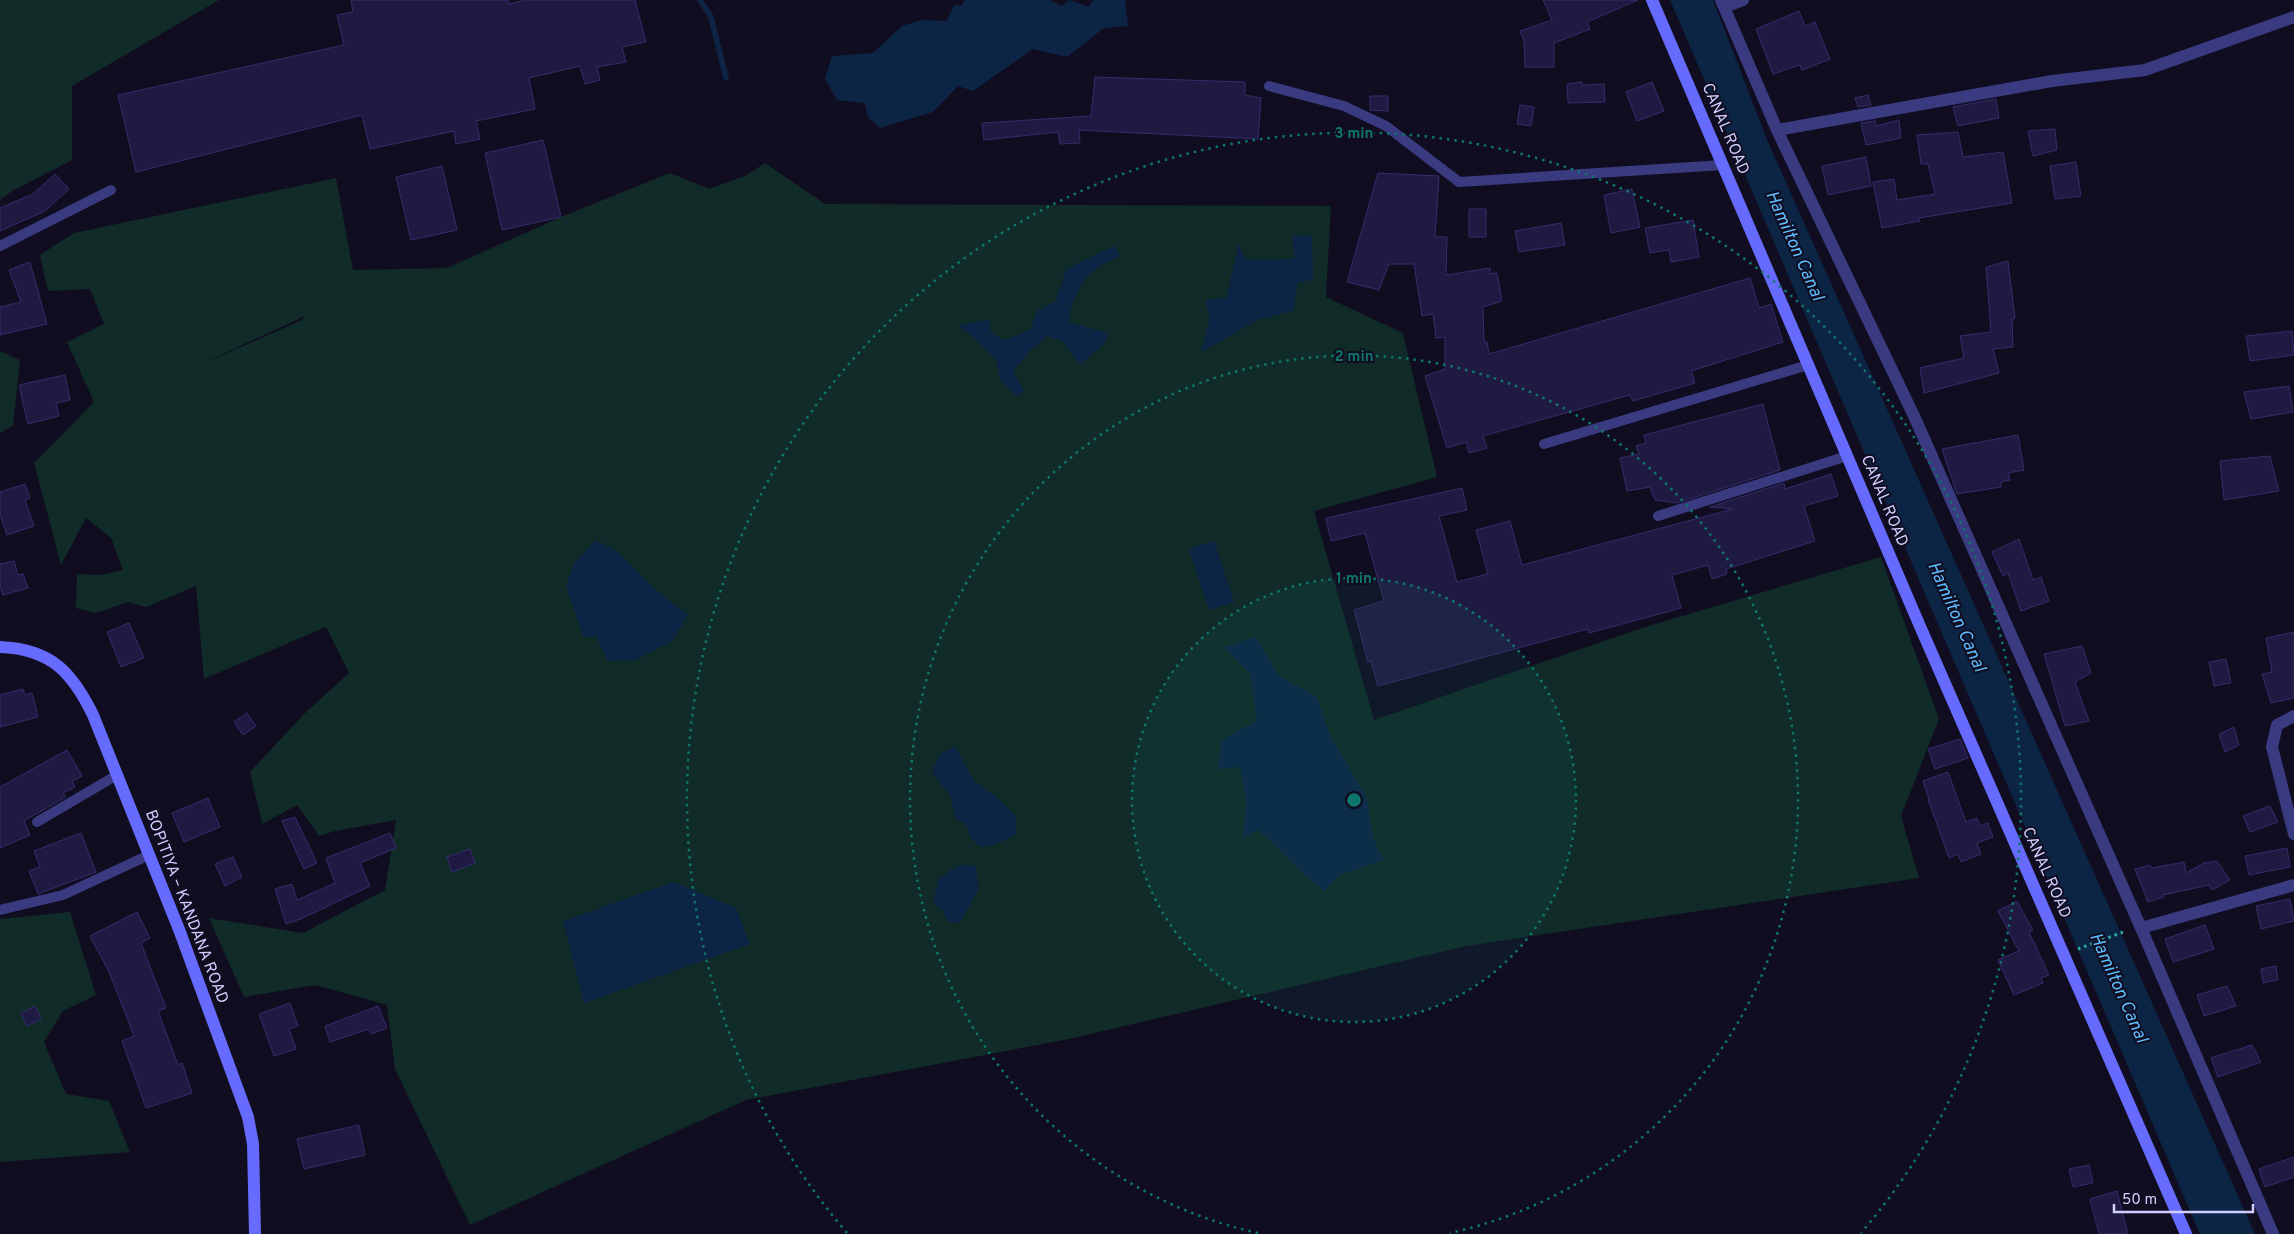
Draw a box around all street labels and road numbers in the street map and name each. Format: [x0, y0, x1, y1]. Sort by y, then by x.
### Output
street label: CANAL ROAD [1697, 80, 1753, 178]
street label: CANAL ROAD [1856, 452, 1912, 550]
street label: BOPITIYA – KANDANA ROAD [140, 807, 232, 1007]
street label: CANAL ROAD [2017, 824, 2075, 922]

